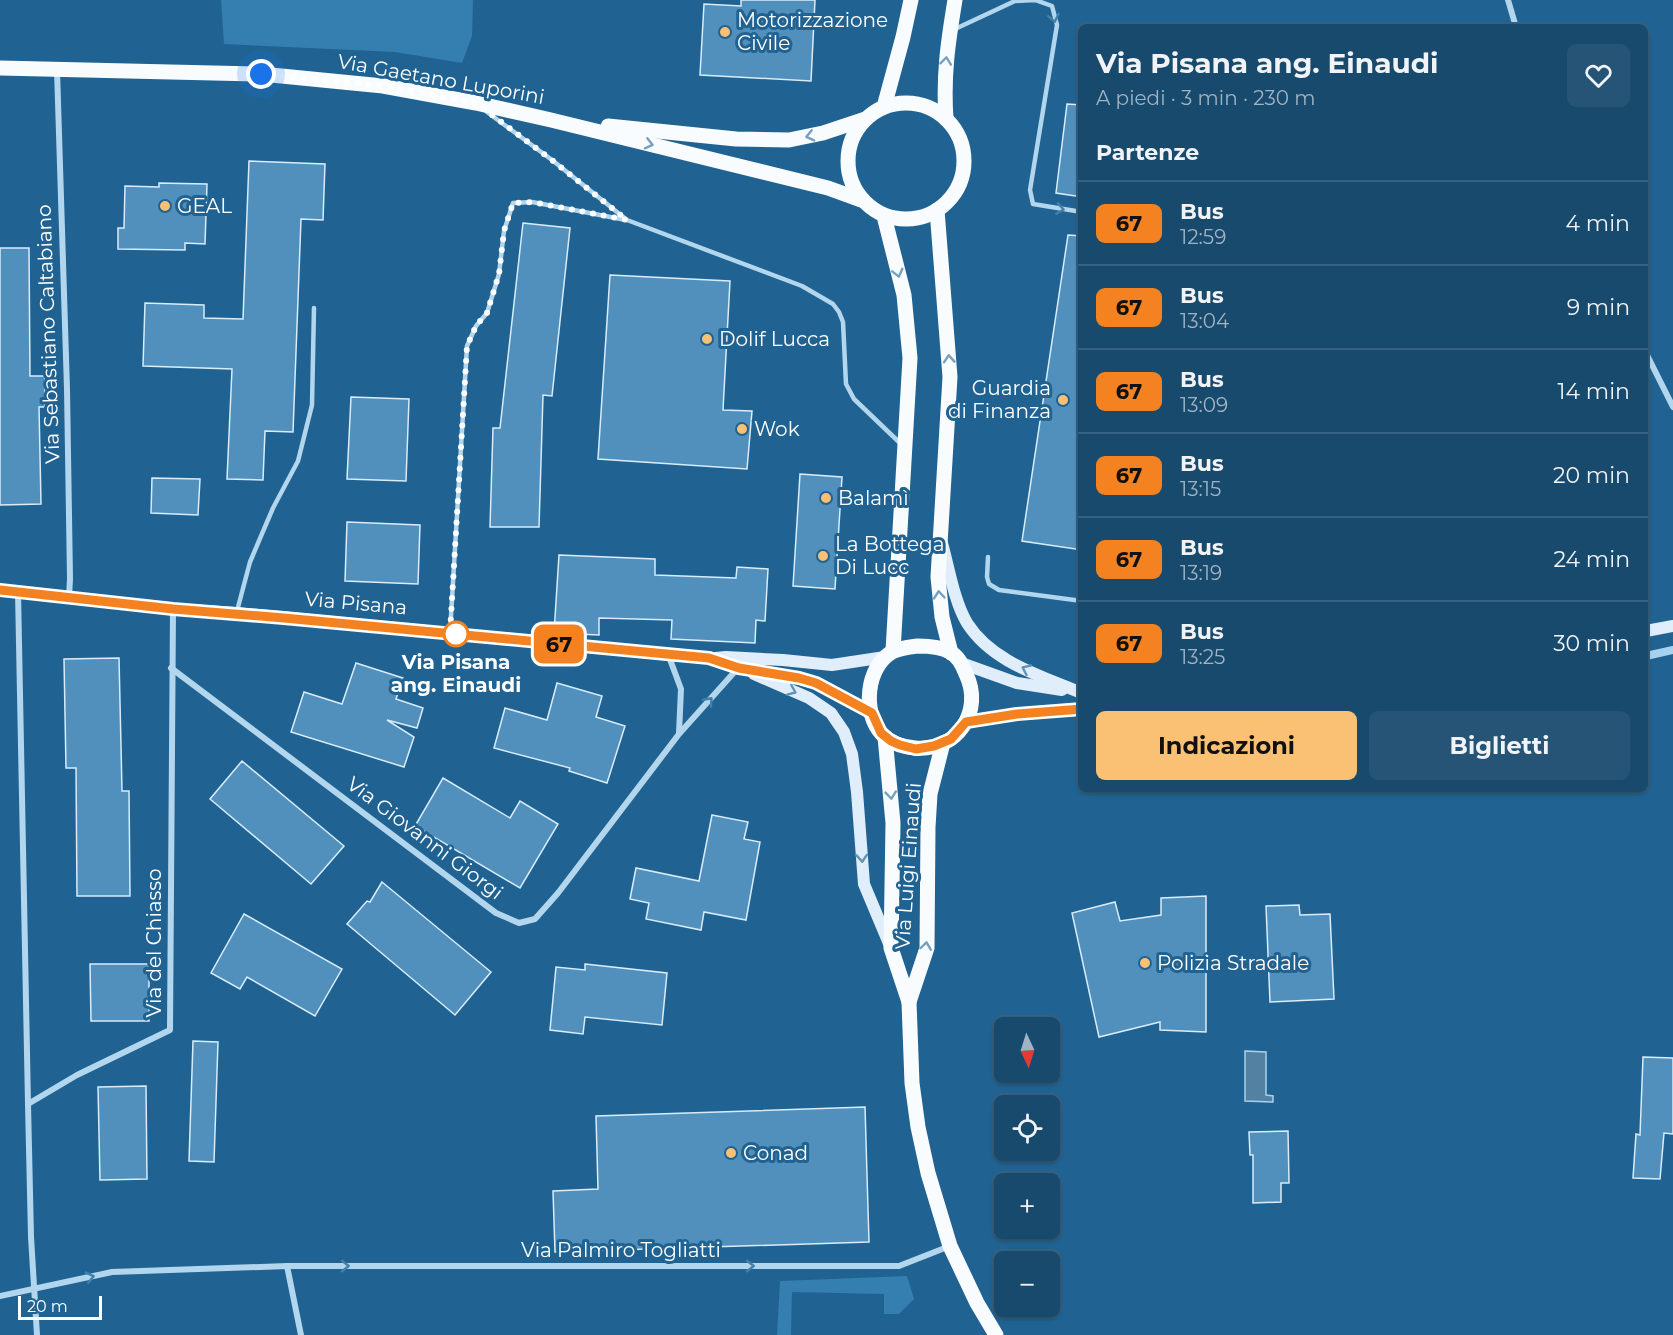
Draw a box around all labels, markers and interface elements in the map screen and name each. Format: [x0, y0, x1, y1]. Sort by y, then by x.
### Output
place label: Motorizzazione Civile [737, 8, 888, 55]
one-way arrow [1047, 13, 1060, 23]
marker: Motorizzazione Civile [718, 25, 732, 39]
button: heart [1567, 44, 1630, 107]
text: Via Pisana ang. Einaudi [1096, 46, 1438, 80]
street label: Via Gaetano Luporini [336, 49, 546, 109]
one-way arrow [939, 56, 952, 65]
your location [246, 59, 276, 89]
text: A piedi · 3 min · 230 m [1096, 86, 1316, 110]
one-way arrow [805, 129, 815, 142]
one-way arrow [644, 136, 654, 149]
text: Partenze [1096, 139, 1199, 166]
place label: GEAL [177, 194, 232, 218]
text: Bus [1180, 198, 1224, 225]
marker: GEAL [158, 199, 172, 213]
one-way arrow [1055, 203, 1064, 215]
street label: Via Sebastiano Caltabiano [31, 204, 65, 464]
text: 4 min [1566, 210, 1630, 237]
text: 67 [1116, 211, 1142, 236]
text: 12:59 [1180, 225, 1226, 249]
one-way arrow [891, 268, 904, 278]
text: Bus [1180, 282, 1224, 309]
text: 9 min [1567, 294, 1630, 321]
text: 67 [1116, 295, 1142, 320]
text: 13:04 [1180, 309, 1229, 333]
place label: Dolif Lucca [719, 327, 830, 351]
marker: Dolif Lucca [700, 332, 714, 346]
one-way arrow [942, 354, 955, 363]
text: Bus [1180, 366, 1224, 393]
place label: Guardia di Finanza [948, 376, 1051, 423]
text: 14 min [1558, 378, 1630, 405]
text: 67 [1116, 379, 1142, 404]
marker: Guardia di Finanza [1056, 393, 1070, 407]
text: 13:09 [1180, 393, 1228, 417]
place label: Wok [754, 417, 800, 441]
marker: Wok [735, 422, 749, 436]
text: Bus [1180, 450, 1224, 477]
text: 20 min [1553, 462, 1630, 489]
text: 67 [1116, 463, 1142, 488]
text: 13:15 [1180, 477, 1221, 501]
place label: Balamì [838, 486, 909, 510]
marker: Balamì [819, 491, 833, 505]
place label: La Bottega Di Lucc [835, 532, 945, 579]
text: Bus [1180, 534, 1224, 561]
text: 24 min [1554, 546, 1630, 573]
text: 67 [1116, 547, 1142, 572]
marker: La Bottega Di Lucc [816, 549, 830, 563]
text: 13:19 [1180, 561, 1222, 585]
street label: Via Pisana [304, 587, 408, 619]
one-way arrow [933, 591, 946, 600]
text: Bus [1180, 618, 1224, 645]
marker: Via Pisana ang. Einaudi [443, 621, 469, 647]
line badge: 67 [532, 624, 586, 664]
text: 30 min [1553, 630, 1630, 657]
text: 67 [1116, 631, 1142, 656]
text: 67 [546, 632, 572, 657]
text: 13:25 [1180, 645, 1225, 669]
place label: Via Pisana ang. Einaudi [391, 650, 521, 697]
one-way arrow [1021, 664, 1032, 676]
one-way arrow [786, 684, 797, 696]
one-way arrow [702, 697, 713, 708]
button: Indicazioni [1096, 711, 1357, 780]
button: Biglietti [1369, 711, 1630, 780]
street label: Via Giovanni Giorgi [342, 771, 508, 905]
street label: Via Luigi Einaudi [890, 782, 926, 950]
one-way arrow [884, 791, 897, 800]
one-way arrow [856, 853, 869, 862]
street label: Via del Chiasso [142, 868, 166, 1018]
one-way arrow [919, 941, 931, 951]
place label: Polizia Stradale [1157, 951, 1309, 975]
marker: Polizia Stradale [1138, 956, 1152, 970]
north arrow [994, 1017, 1060, 1083]
map controls [994, 1017, 1060, 1317]
button: locate [994, 1095, 1060, 1161]
place label: Conad [743, 1141, 808, 1165]
marker: Conad [724, 1146, 738, 1160]
button: + [994, 1173, 1060, 1239]
street label: Via Palmiro Togliatti [521, 1238, 721, 1262]
button: − [994, 1251, 1060, 1317]
one-way arrow [341, 1260, 350, 1272]
one-way arrow [746, 1260, 755, 1272]
one-way arrow [85, 1271, 95, 1284]
scale bar [18, 1293, 102, 1320]
text: 20 m [27, 1297, 68, 1316]

